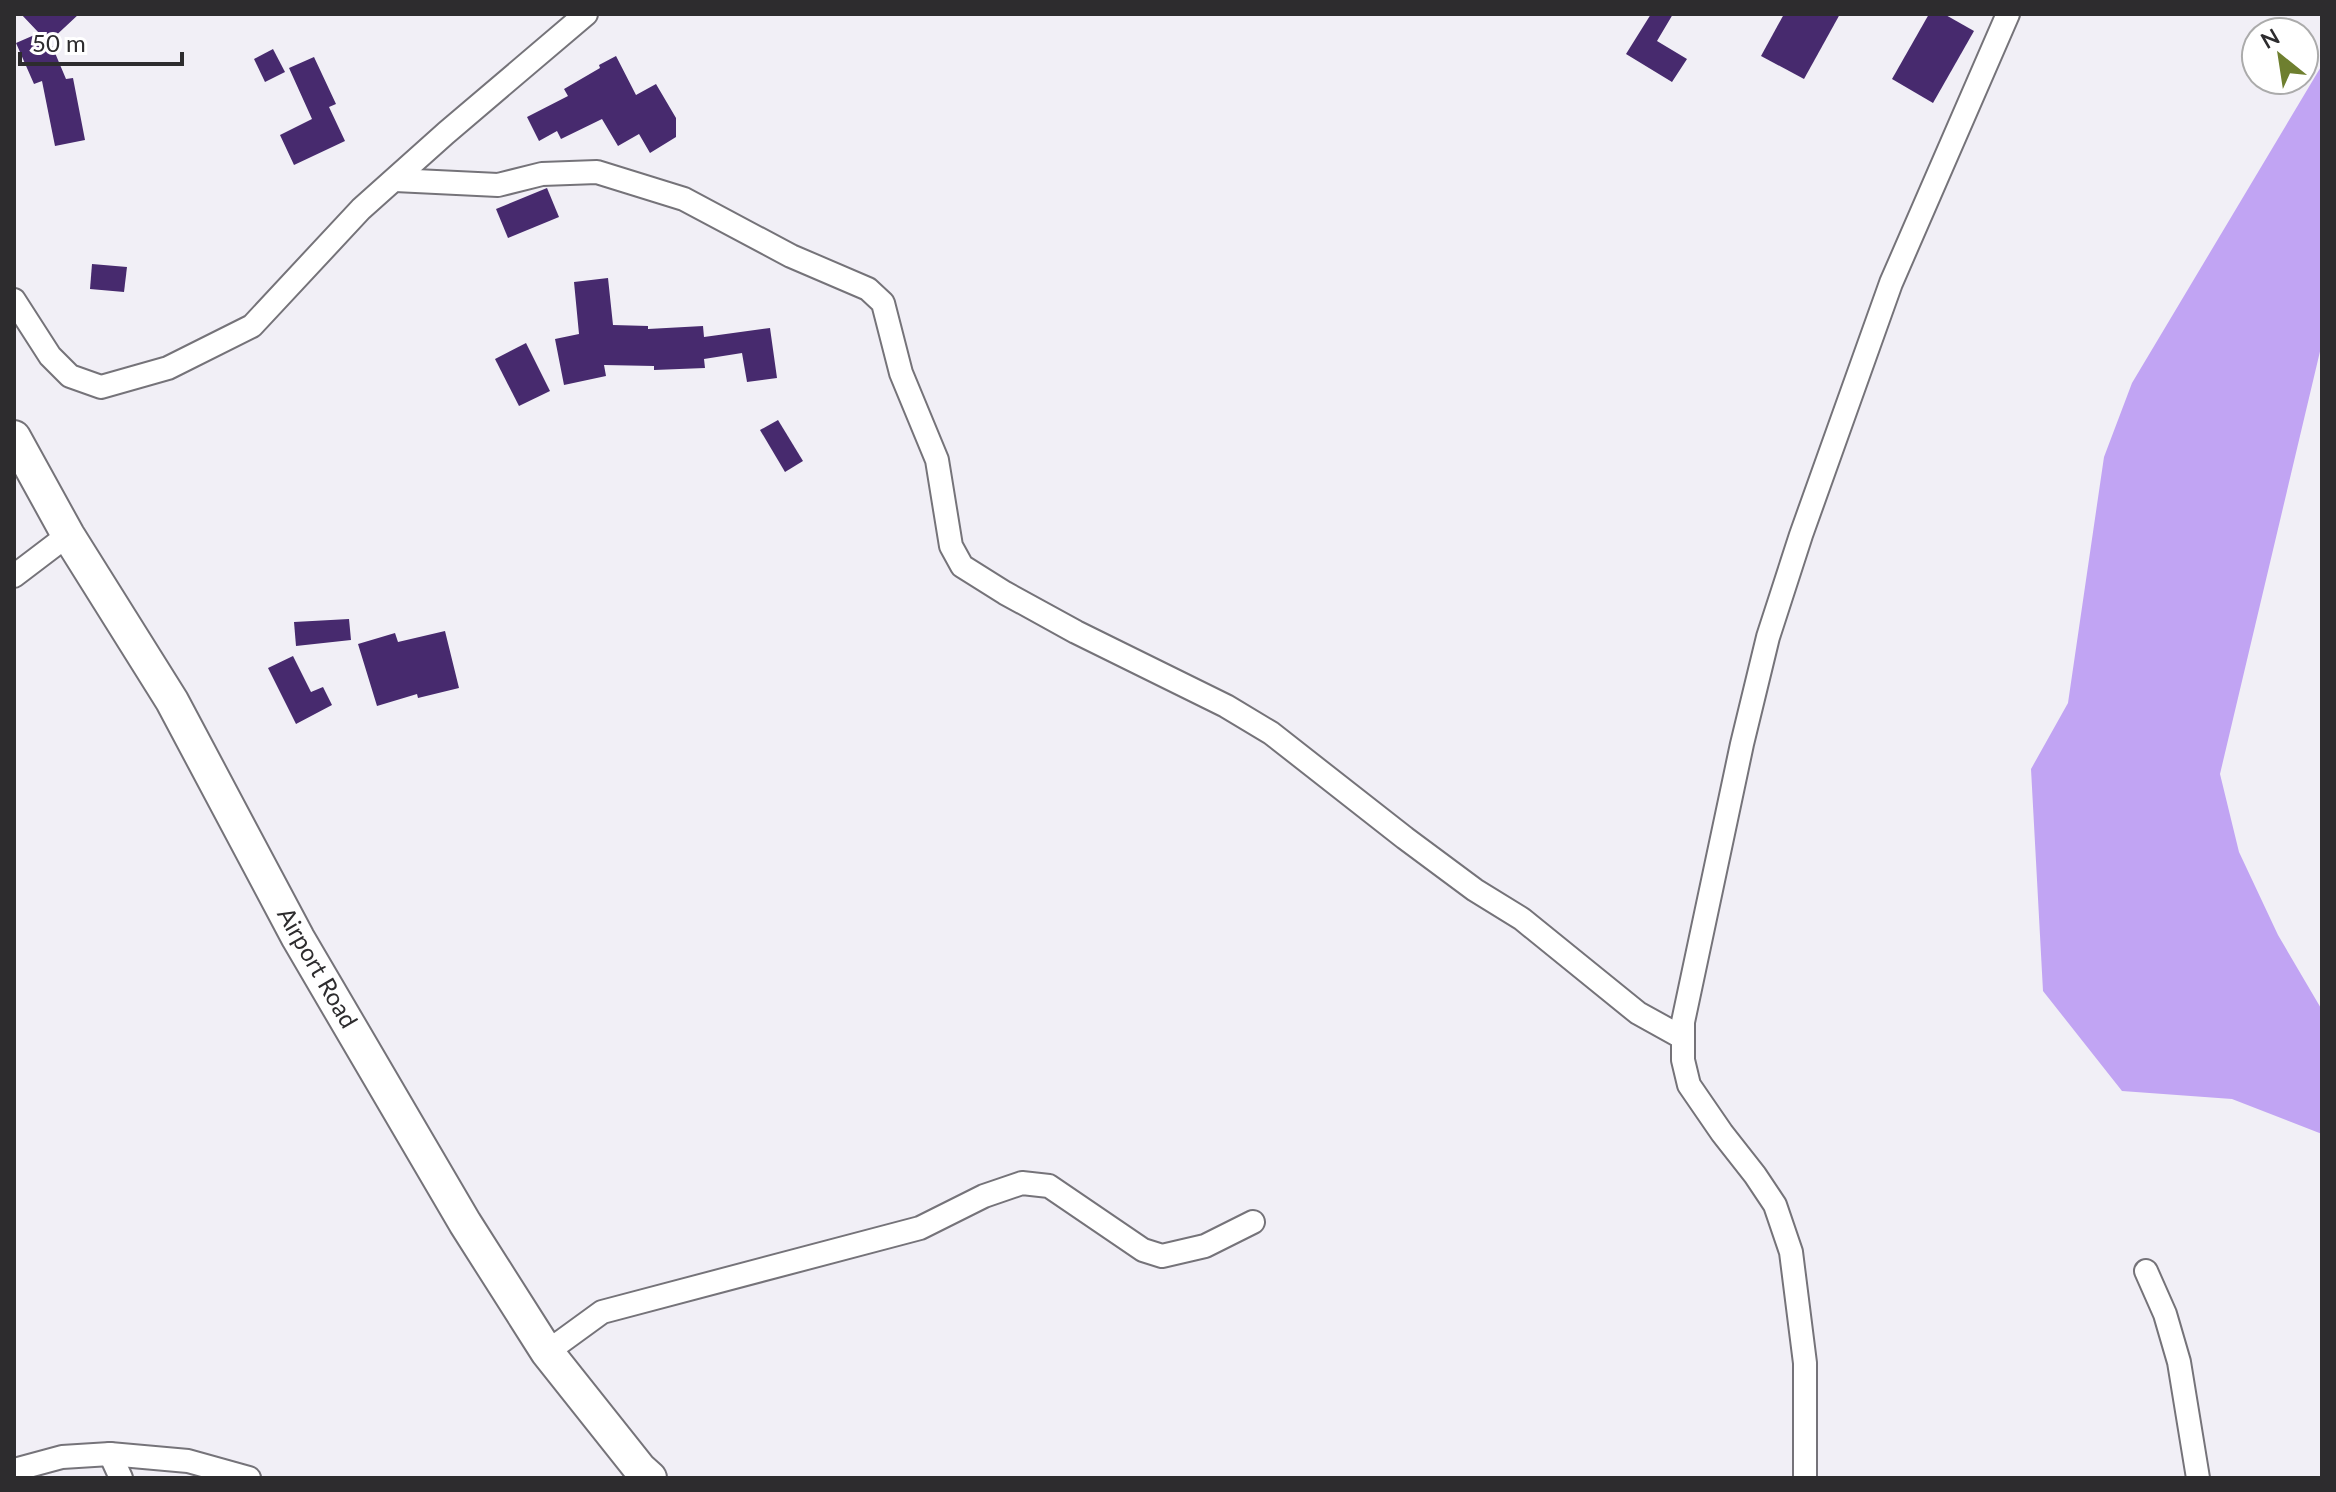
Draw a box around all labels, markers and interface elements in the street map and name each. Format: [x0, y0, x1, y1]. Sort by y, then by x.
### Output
scale bar [20, 16, 182, 66]
north arrow [2240, 16, 2320, 96]
text: N [2256, 22, 2284, 54]
text: 50 m [32, 28, 86, 57]
street label: Airport Road [272, 902, 364, 1033]

